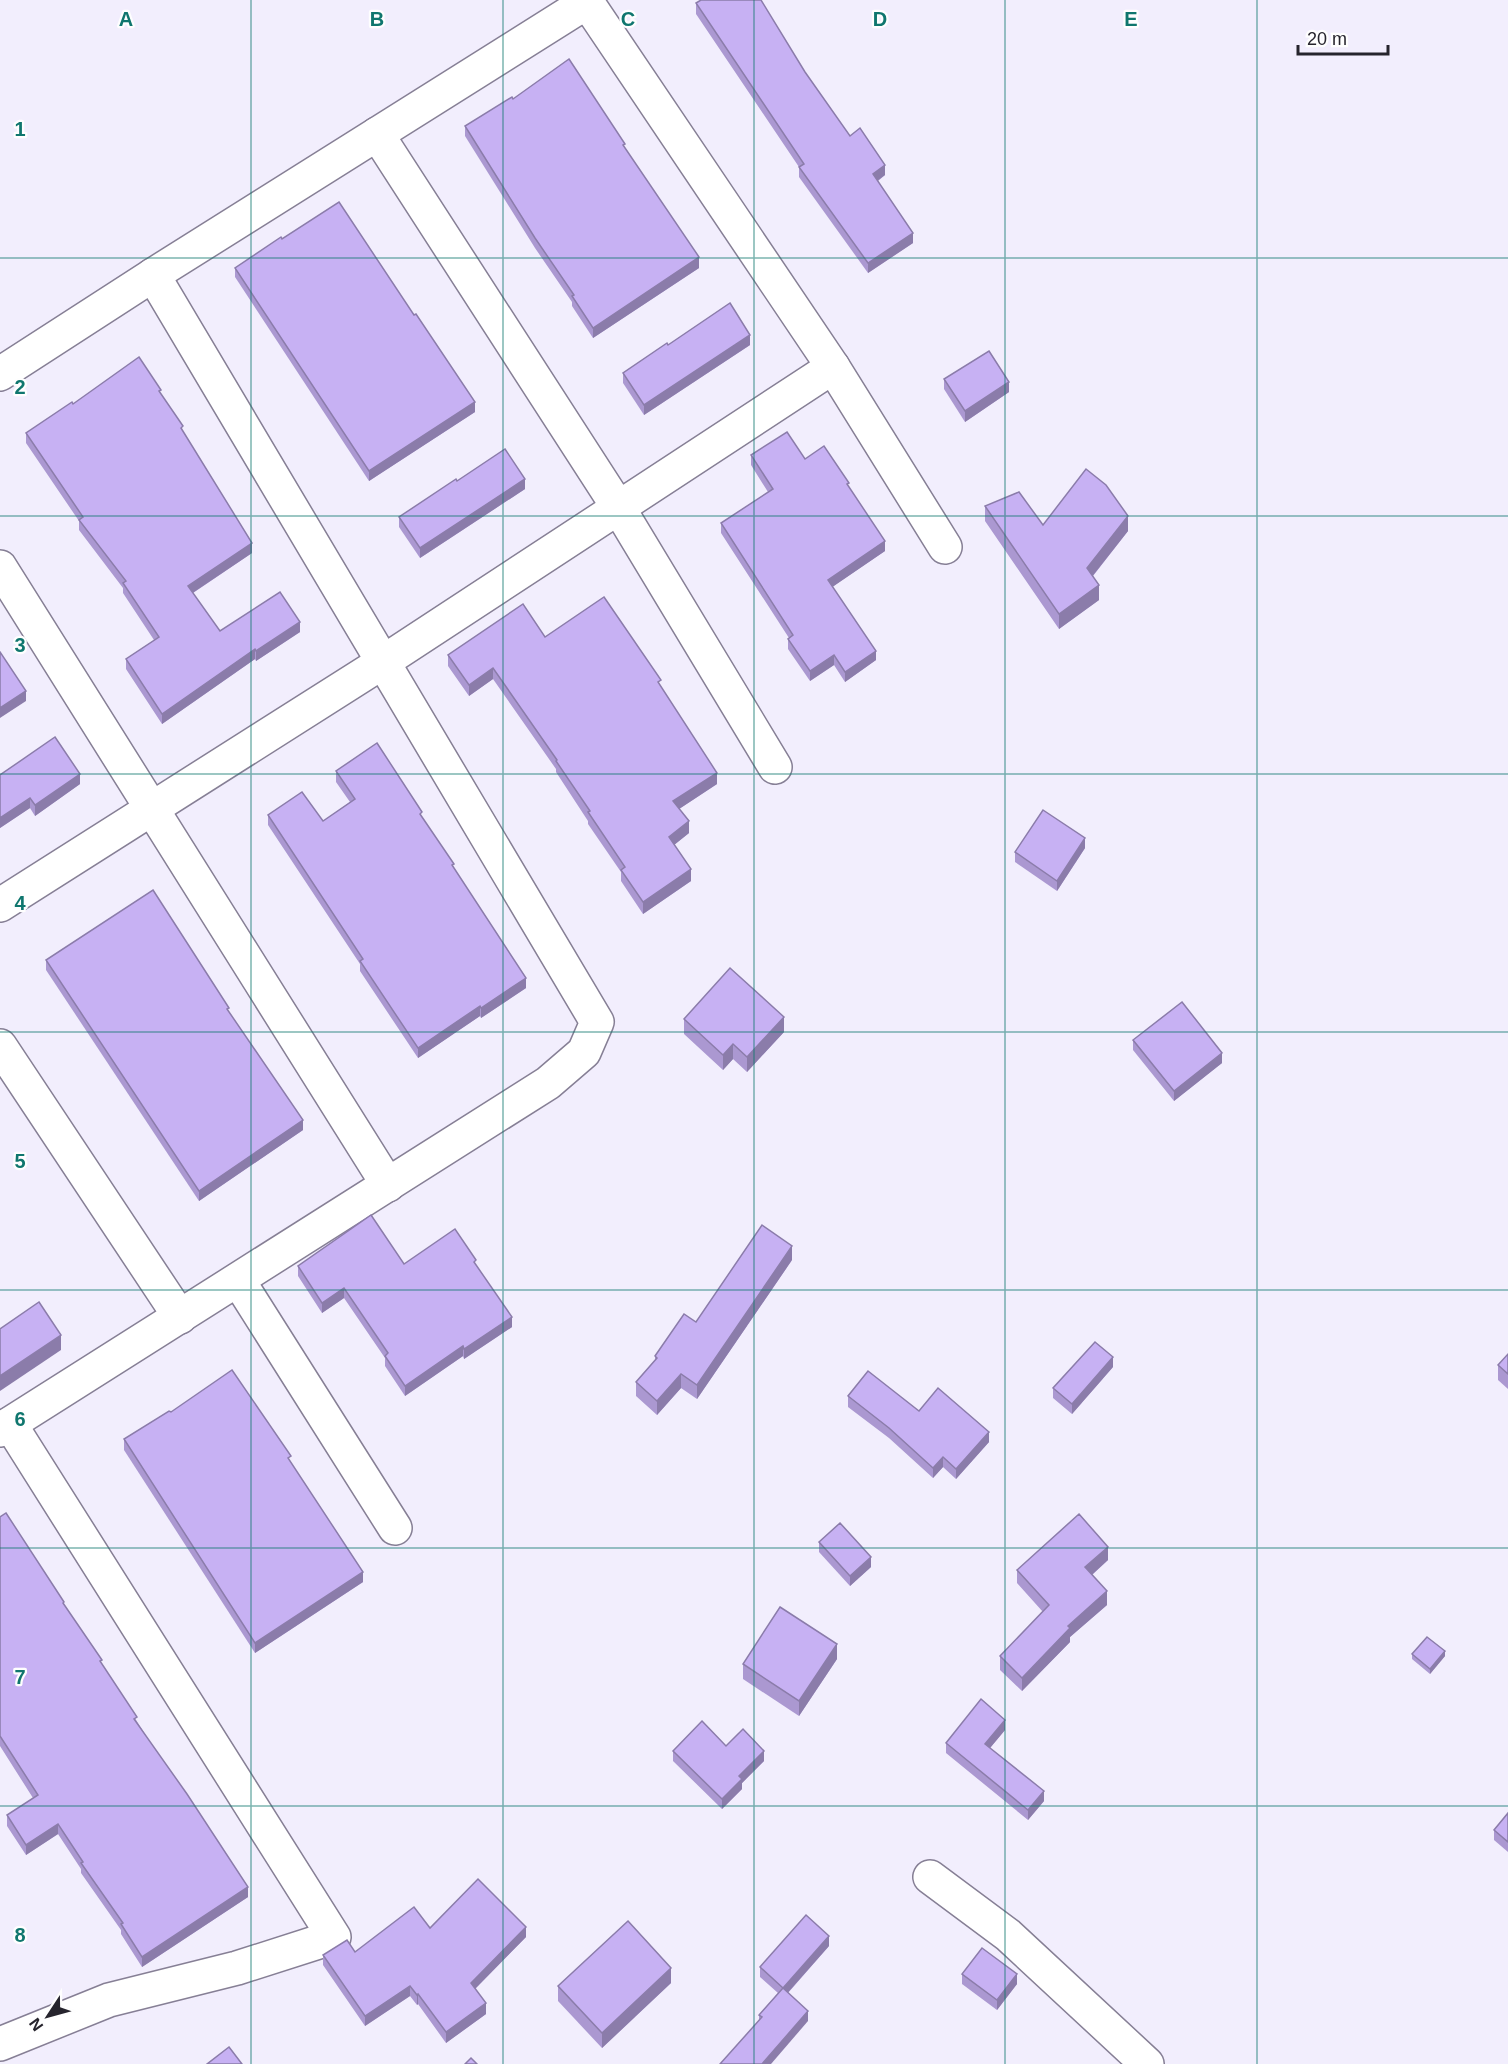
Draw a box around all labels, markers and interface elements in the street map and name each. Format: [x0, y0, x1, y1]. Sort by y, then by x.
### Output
text: A [119, 8, 133, 30]
text: B [370, 8, 384, 30]
text: C [621, 8, 635, 30]
text: D [873, 8, 887, 30]
text: E [1124, 8, 1138, 30]
scale bar [1298, 18, 1388, 56]
text: 20 m [1307, 29, 1347, 49]
text: 1 [14, 118, 26, 140]
text: 2 [14, 376, 26, 398]
text: 3 [14, 634, 26, 656]
text: 4 [14, 892, 26, 914]
text: 5 [14, 1150, 26, 1172]
text: 6 [14, 1408, 26, 1430]
text: 7 [14, 1666, 26, 1688]
text: 8 [14, 1924, 26, 1946]
north arrow [18, 1986, 78, 2046]
text: N [26, 2015, 47, 2034]

